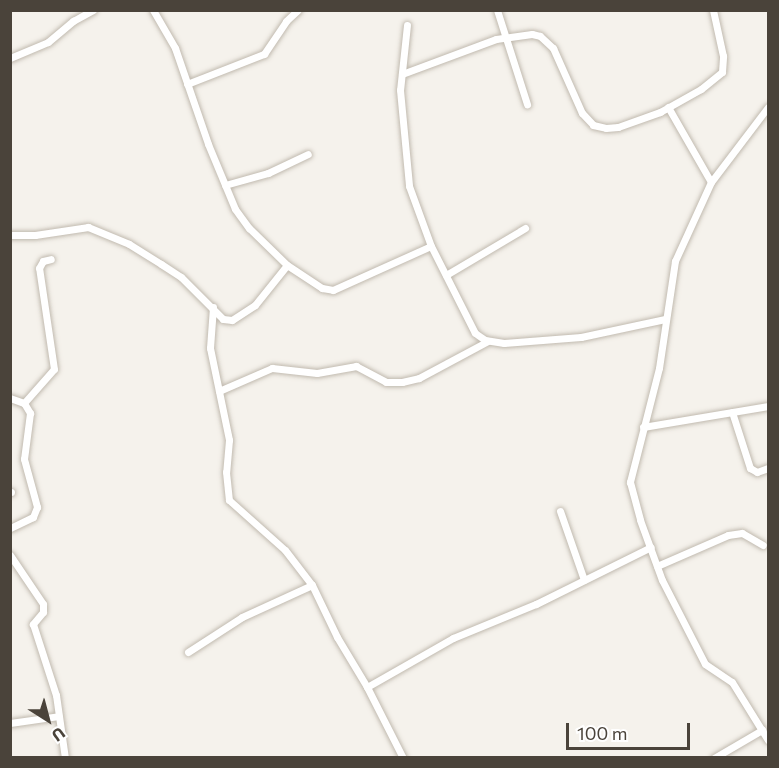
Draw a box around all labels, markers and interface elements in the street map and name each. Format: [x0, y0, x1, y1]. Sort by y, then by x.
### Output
north arrow [18, 690, 78, 750]
scale bar [569, 711, 694, 749]
text: 100 m [577, 722, 627, 744]
text: U [49, 724, 69, 746]

